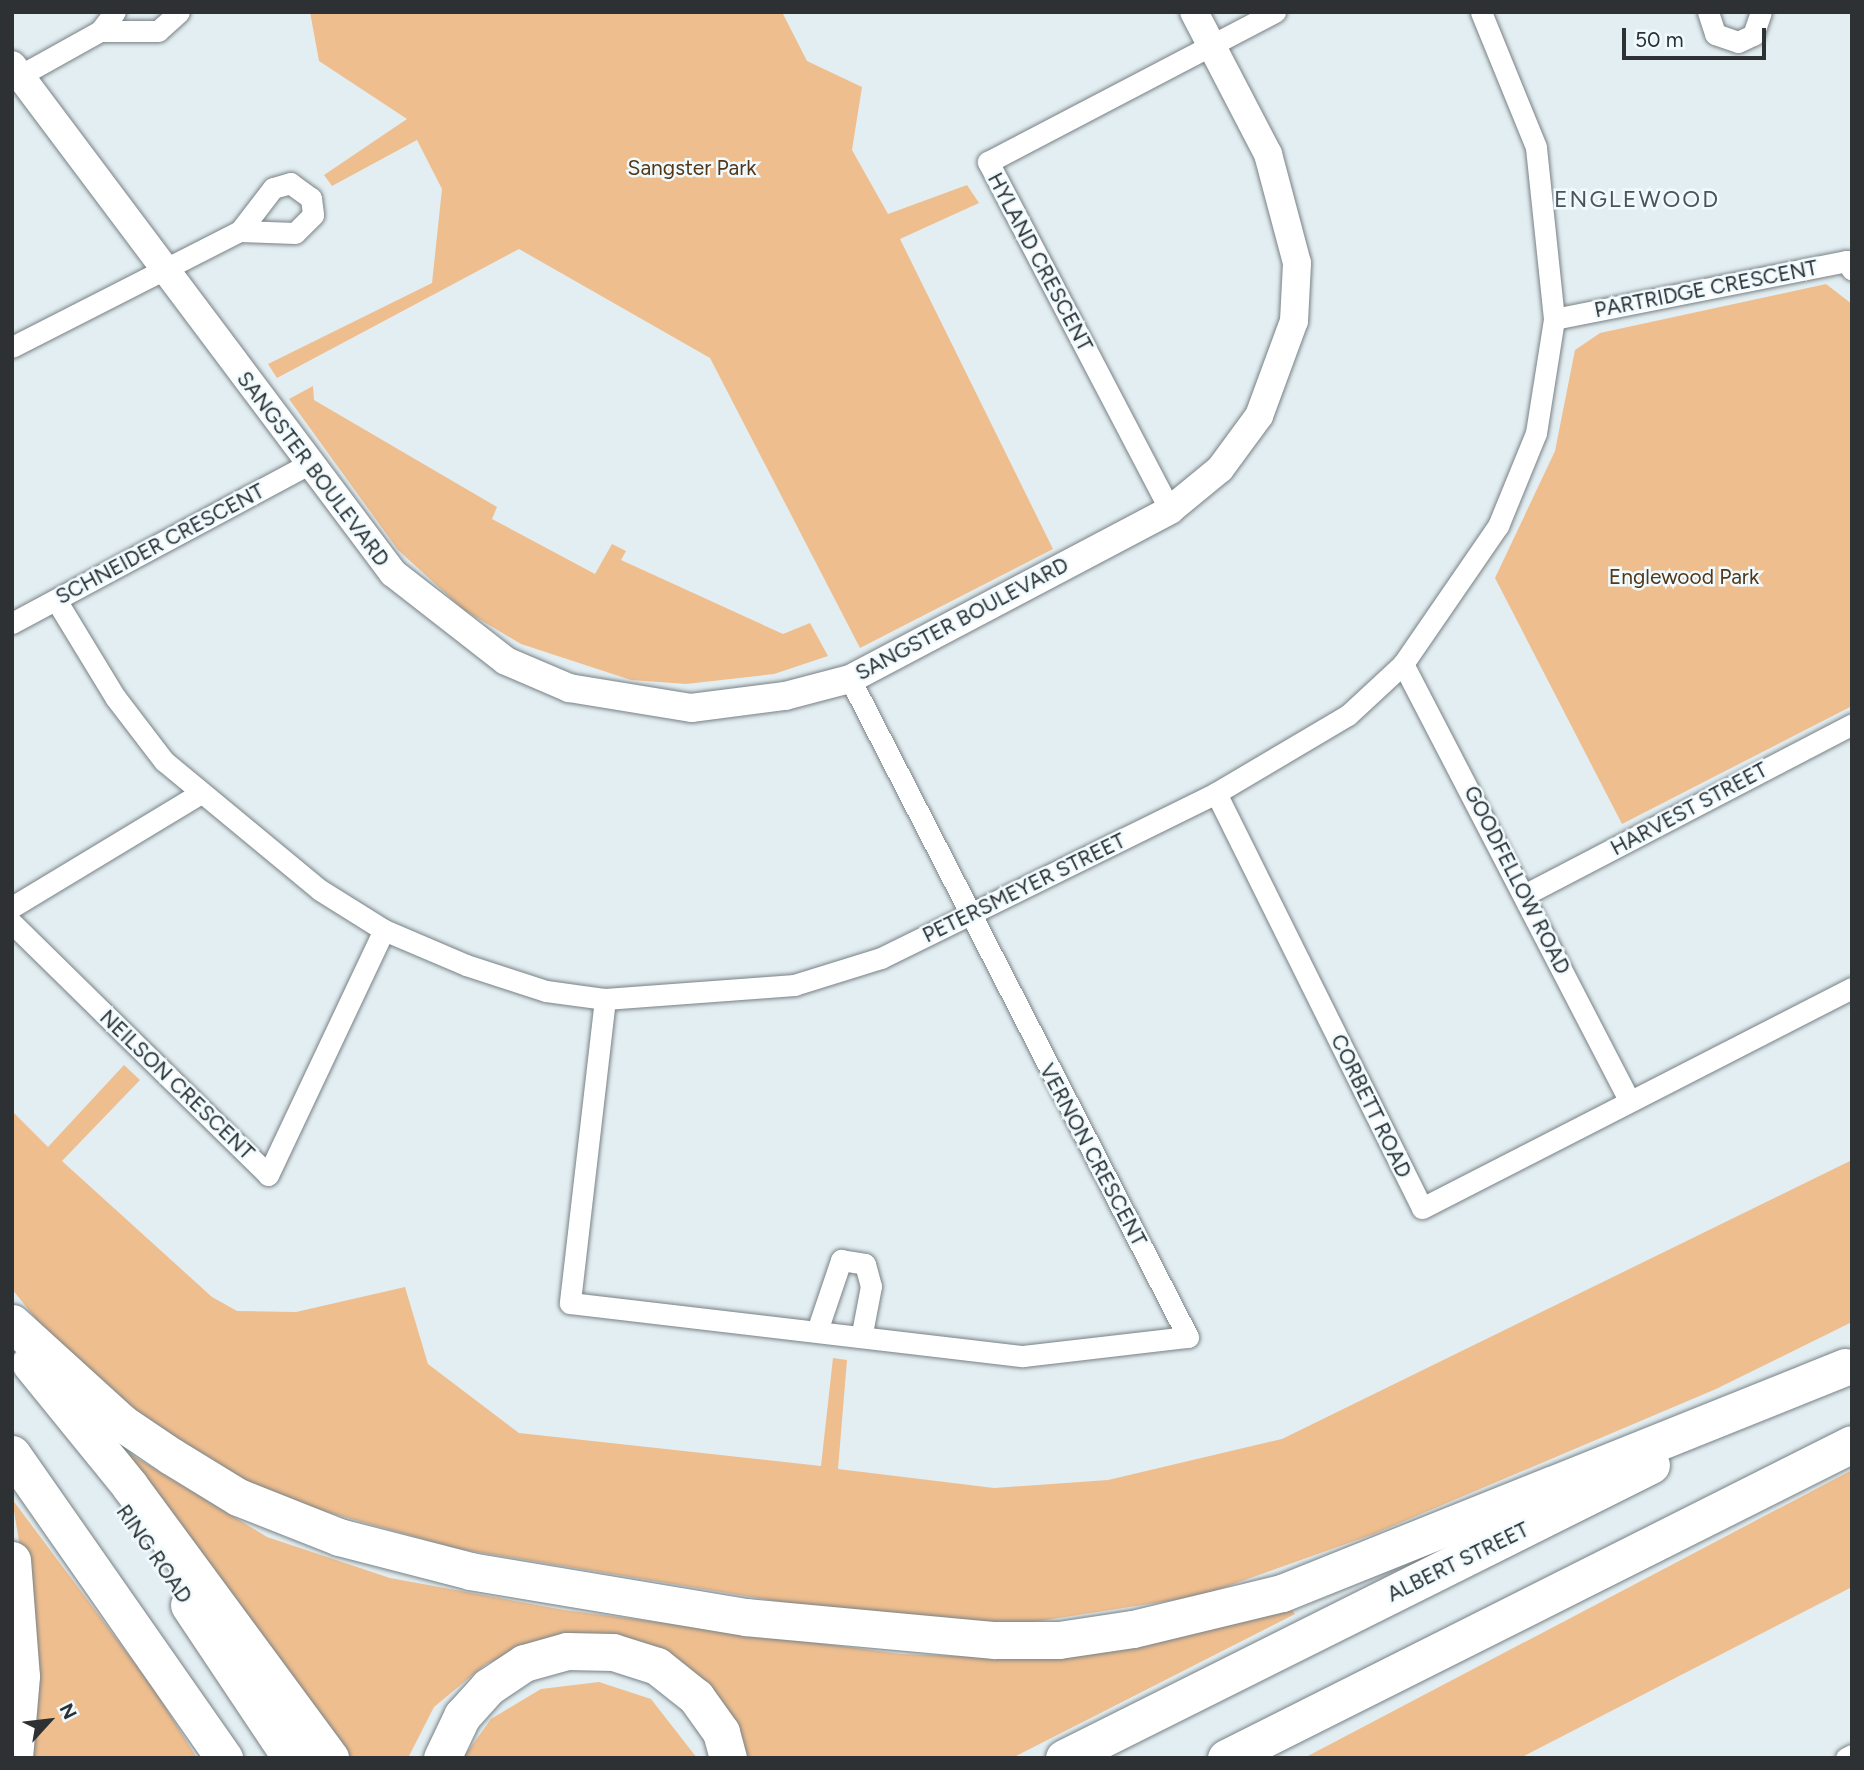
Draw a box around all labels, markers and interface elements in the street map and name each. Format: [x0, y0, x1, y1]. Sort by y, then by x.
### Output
scale bar [1626, 14, 1770, 58]
text: 50 m [1635, 27, 1684, 52]
park label: Sangster Park [627, 155, 757, 181]
street label: HYLAND CRESCENT [982, 168, 1098, 356]
district label: ENGLEWOOD [1555, 185, 1719, 213]
street label: PARTRIDGE CRESCENT [1592, 255, 1820, 323]
street label: SANGSTER BOULEVARD [232, 367, 394, 571]
street label: SCHNEIDER CRESCENT [51, 478, 269, 610]
street label: SANGSTER BOULEVARD [851, 552, 1073, 686]
park label: Englewood Park [1609, 564, 1759, 590]
street label: HARVEST STREET [1606, 757, 1772, 861]
street label: GOODFELLOW ROAD [1459, 782, 1575, 978]
street label: PETERSMEYER STREET [919, 828, 1129, 948]
street label: NEILSON CRESCENT [95, 1005, 259, 1165]
street label: CORBETT ROAD [1325, 1030, 1417, 1182]
street label: VERNON CRESCENT [1034, 1059, 1152, 1251]
street label: RING ROAD [111, 1500, 197, 1608]
street label: ALBERT STREET [1383, 1517, 1533, 1607]
north arrow [14, 1686, 84, 1756]
text: N [55, 1699, 82, 1723]

